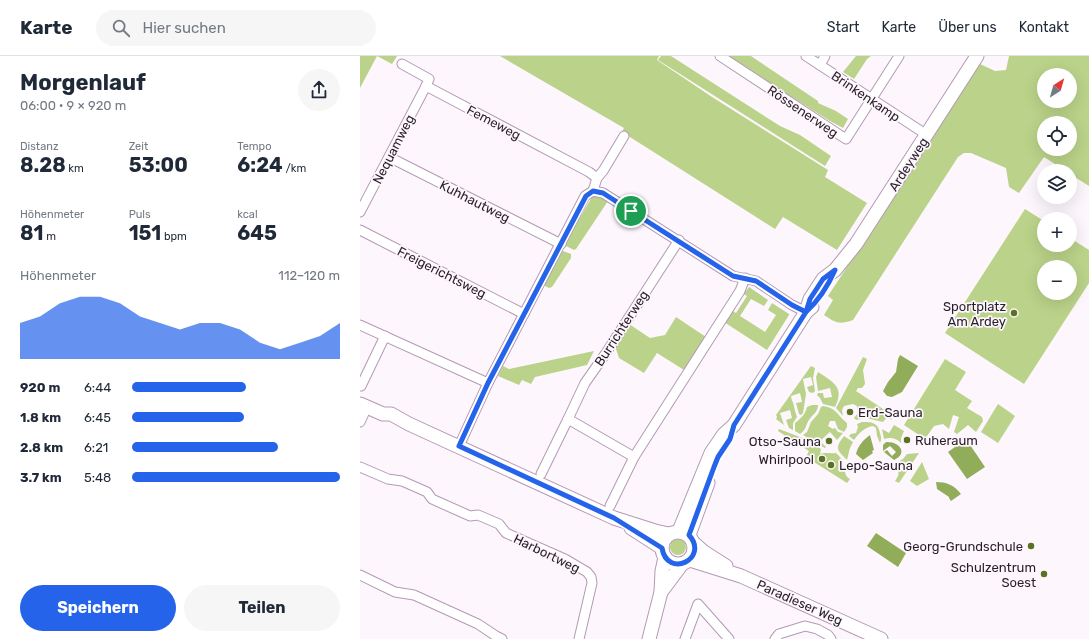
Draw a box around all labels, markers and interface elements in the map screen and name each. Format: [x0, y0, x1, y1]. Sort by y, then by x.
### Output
search box [96, 10, 376, 46]
text: Karte [20, 16, 72, 39]
icon: search [110, 17, 132, 39]
text: Hier suchen [142, 19, 226, 37]
text: Start [827, 19, 860, 36]
text: Karte [882, 19, 916, 36]
text: Über uns [938, 19, 997, 36]
text: Kontakt [1019, 19, 1069, 36]
street label: Brinkenkamp [829, 68, 903, 125]
north arrow [1037, 68, 1077, 108]
map controls [1037, 68, 1077, 300]
text: Morgenlauf [20, 69, 146, 96]
button: share [298, 69, 340, 111]
street label: Rössenerweg [764, 82, 841, 141]
text: 06:00 · 9 × 920 m [20, 98, 126, 113]
street label: Femeweg [464, 102, 523, 144]
street label: Nequamweg [370, 112, 418, 187]
button: locate [1037, 116, 1077, 156]
street label: Ardeyweg [886, 135, 932, 194]
text: Distanz [20, 140, 58, 153]
text: Zeit [129, 140, 148, 153]
text: Tempo [237, 140, 271, 153]
text: 8.28 [20, 153, 66, 177]
text: 53:00 [129, 153, 188, 177]
text: 6:24 [237, 153, 283, 177]
text: km [66, 162, 84, 175]
text: /km [283, 162, 306, 175]
button: layers [1037, 164, 1077, 204]
street label: Kuhhautweg [437, 177, 512, 226]
pin [614, 194, 648, 228]
icon: arrive [620, 200, 642, 222]
text: Höhenmeter [20, 208, 84, 221]
text: Puls [129, 208, 151, 221]
text: kcal [237, 208, 258, 221]
button: + [1037, 212, 1077, 252]
text: 81 [20, 221, 43, 245]
text: 151 [129, 221, 161, 245]
text: 645 [237, 221, 277, 245]
text: m [43, 230, 56, 243]
text: bpm [161, 230, 187, 243]
street label: Freigerichtsweg [394, 244, 489, 302]
button: − [1037, 260, 1077, 300]
text: Höhenmeter [20, 268, 96, 283]
text: 112–120 m [278, 268, 340, 283]
street label: Burrichterweg [591, 288, 652, 369]
place label: Sportplatz Am Ardey [943, 299, 1006, 329]
marker: Sportplatz Am Ardey [1009, 308, 1019, 318]
text: 920 m [20, 380, 60, 395]
text: 6:44 [84, 380, 111, 395]
place label: Erd-Sauna [858, 405, 923, 420]
marker: Erd-Sauna [845, 407, 855, 417]
text: 1.8 km [20, 410, 61, 425]
text: 6:45 [84, 410, 111, 425]
place label: Ruheraum [915, 433, 978, 448]
place label: Otso-Sauna [749, 434, 821, 449]
marker: Ruheraum [902, 435, 912, 445]
marker: Otso-Sauna [824, 436, 834, 446]
text: 2.8 km [20, 440, 63, 455]
text: 6:21 [84, 440, 108, 455]
place label: Whirlpool [759, 452, 814, 467]
marker: Whirlpool [817, 454, 827, 464]
place label: Lepo-Sauna [839, 458, 913, 473]
marker: Lepo-Sauna [826, 460, 836, 470]
text: 3.7 km [20, 470, 62, 485]
text: 5:48 [84, 470, 111, 485]
street label: Harbortweg [511, 531, 582, 577]
place label: Georg-Grundschule [903, 539, 1023, 555]
marker: Georg-Grundschule [1026, 541, 1036, 551]
place label: Schulzentrum Soest [951, 560, 1036, 590]
marker: Schulzentrum Soest [1039, 569, 1049, 579]
street label: Paradieser Weg [754, 577, 845, 629]
button: Speichern [20, 585, 176, 631]
button: Teilen [184, 585, 340, 631]

